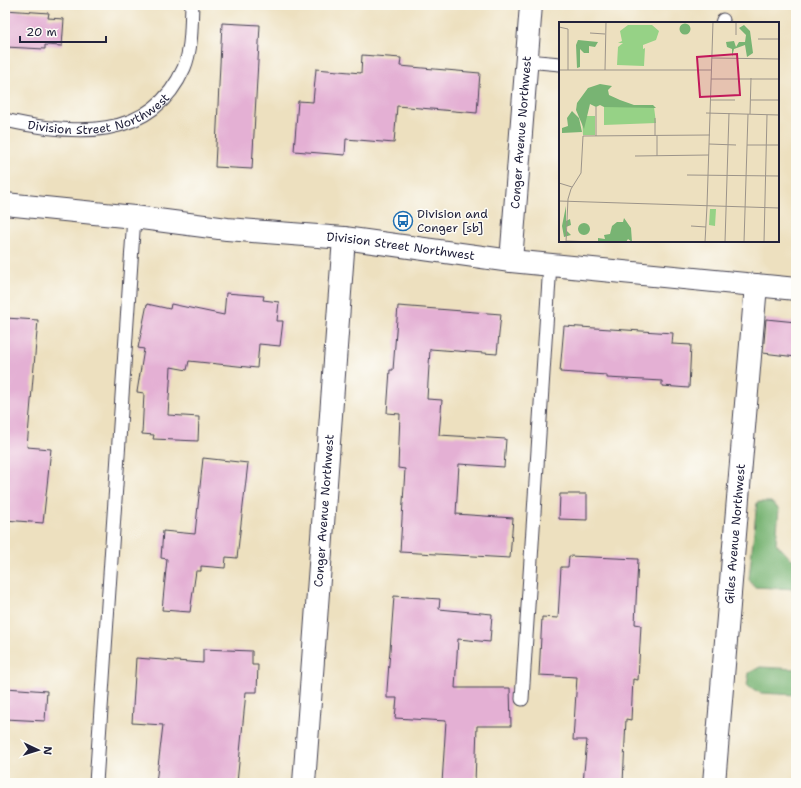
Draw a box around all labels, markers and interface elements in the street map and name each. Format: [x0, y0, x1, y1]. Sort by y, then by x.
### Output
scale bar [20, 18, 106, 44]
inset map [559, 22, 779, 242]
text: 20 m [26, 24, 57, 40]
street label: Conger Avenue Northwest [507, 55, 535, 209]
street label: Division Street Northwest [26, 90, 173, 138]
place label: Division and Conger [sb] [417, 206, 488, 236]
bus stop icon: Division and Conger [sb] [392, 210, 414, 232]
street label: Division Street Northwest [326, 229, 476, 264]
street label: Conger Avenue Northwest [310, 434, 338, 588]
street label: Giles Avenue Northwest [721, 463, 749, 605]
north arrow [18, 730, 58, 770]
text: N [40, 746, 55, 756]

